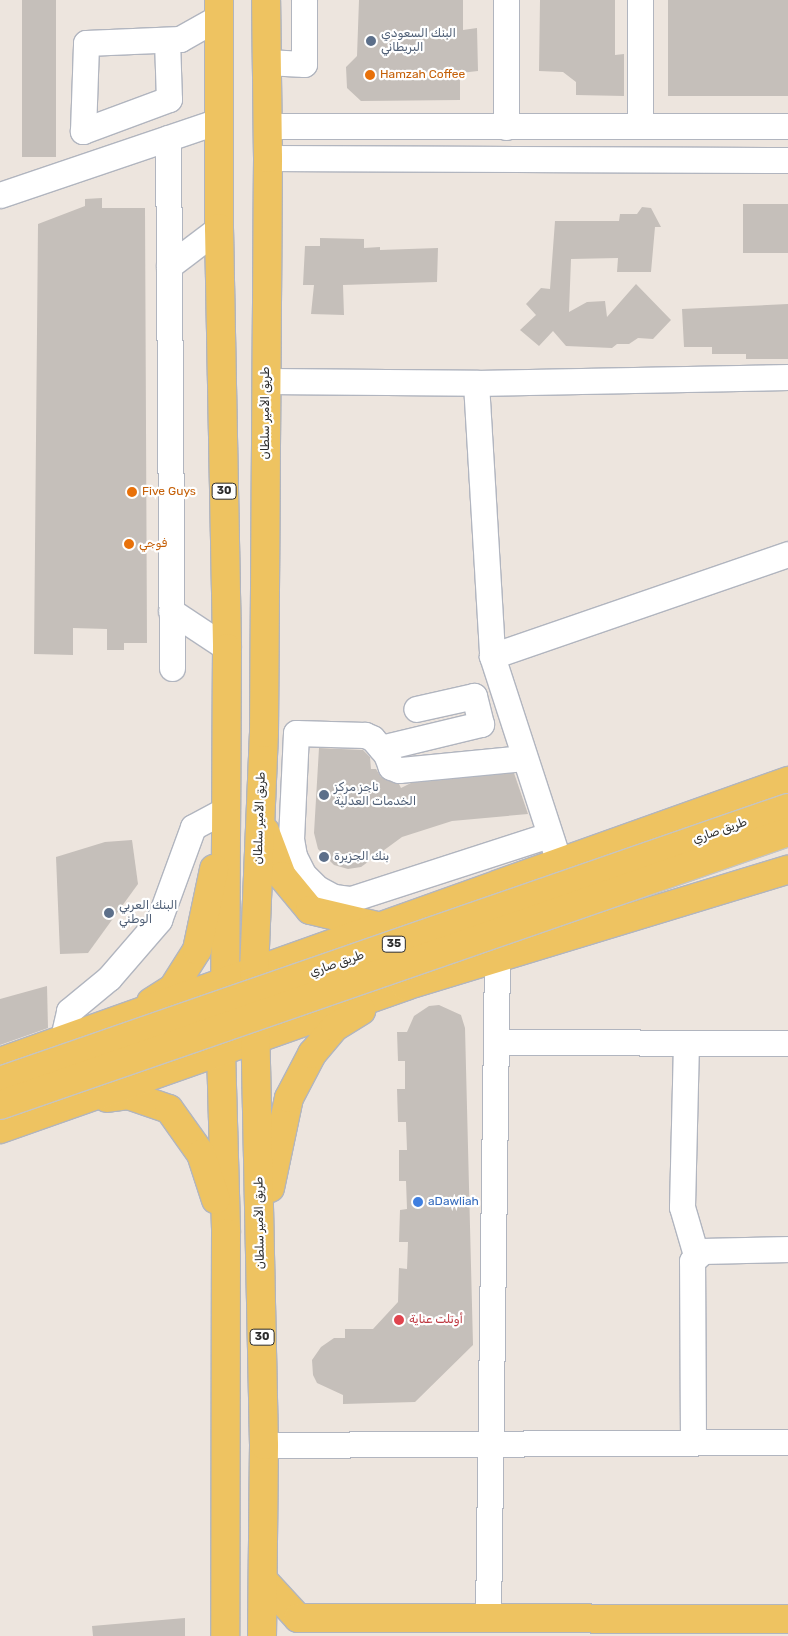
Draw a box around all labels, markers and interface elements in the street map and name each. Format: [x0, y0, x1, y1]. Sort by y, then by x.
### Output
place label: البنك السعودي البريطاني [381, 27, 456, 55]
marker: البنك السعودي البريطاني [365, 35, 377, 47]
place label: Hamzah Coffee [380, 68, 465, 82]
marker: Hamzah Coffee [364, 69, 376, 81]
street label: طريق الأمير سلطان [259, 367, 273, 459]
road number: 30 [212, 482, 236, 500]
place label: Five Guys [142, 485, 196, 499]
marker: Five Guys [126, 486, 138, 498]
place label: فوجي [139, 537, 167, 551]
marker: فوجي [123, 538, 135, 550]
street label: طريق الأمير سلطان [251, 771, 269, 865]
place label: ناجز مركز الخدمات العدلية [334, 781, 416, 809]
marker: ناجز مركز الخدمات العدلية [318, 789, 330, 801]
street label: طريق صاري [691, 815, 749, 847]
place label: بنك الجزيرة [334, 850, 389, 864]
marker: بنك الجزيرة [318, 851, 330, 863]
place label: البنك العربي الوطني [119, 899, 177, 927]
marker: البنك العربي الوطني [103, 907, 115, 919]
road number: 35 [382, 936, 406, 952]
street label: طريق صاري [308, 948, 366, 980]
street label: طريق الأمير سلطان [252, 1177, 268, 1269]
place label: aDawliah [428, 1195, 479, 1209]
marker: aDawliah [412, 1196, 424, 1208]
place label: أوتلت عناية [409, 1313, 463, 1327]
marker: أوتلت عناية [393, 1314, 405, 1326]
road number: 30 [250, 1328, 274, 1345]

